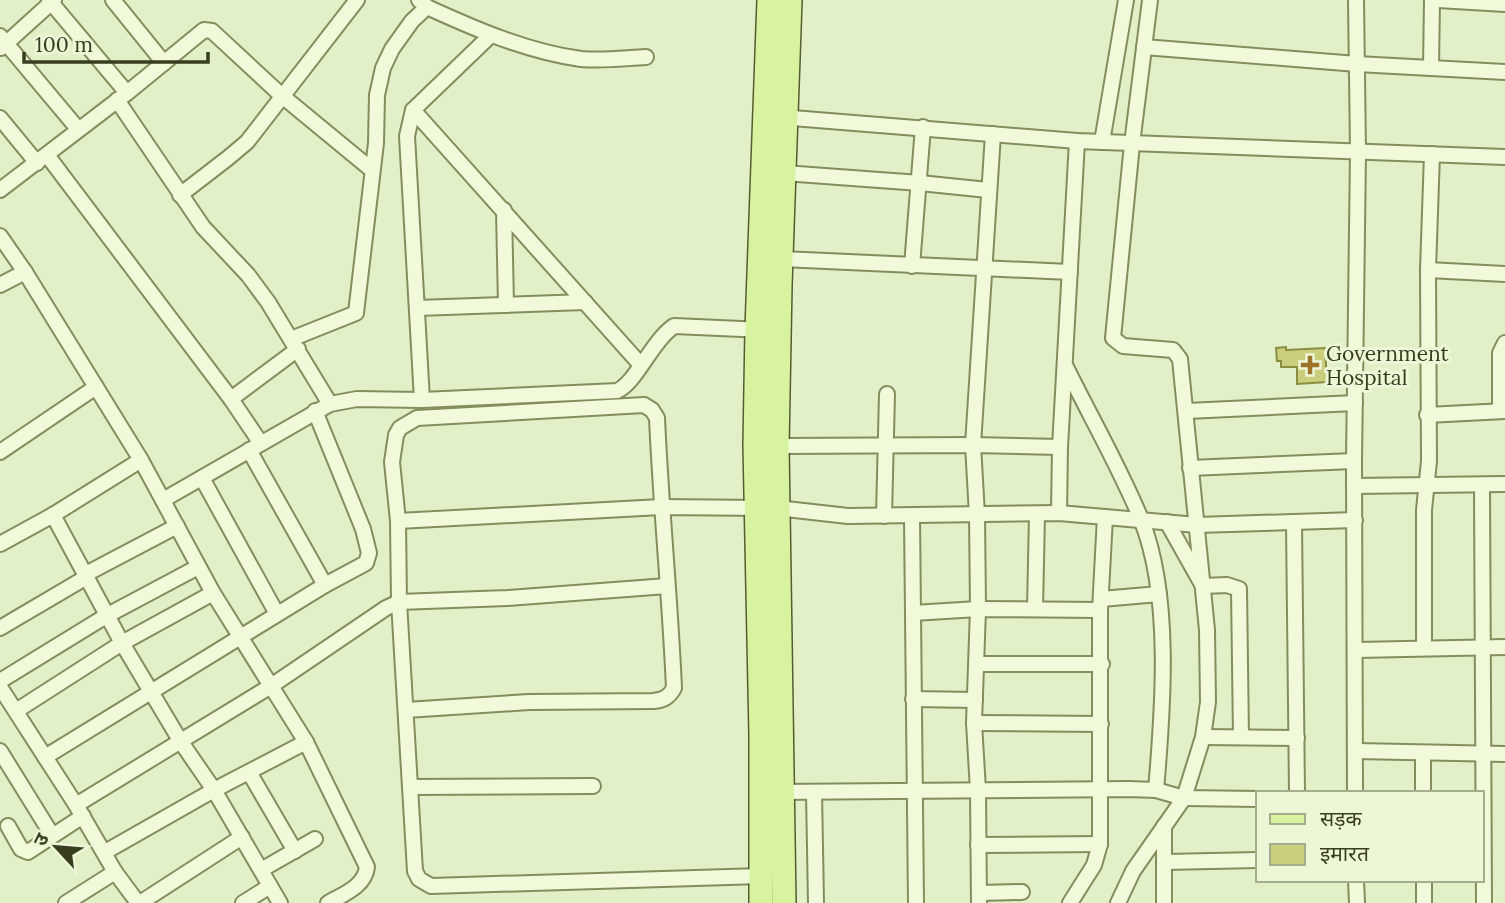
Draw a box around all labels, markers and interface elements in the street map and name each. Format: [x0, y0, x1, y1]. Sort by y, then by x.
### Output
scale bar [24, 21, 208, 65]
text: 100 m [35, 31, 93, 58]
place label: Government Hospital [1326, 340, 1450, 391]
marker: Government Hospital [1300, 355, 1320, 375]
legend [1256, 791, 1484, 882]
text: सड़क [1320, 805, 1362, 832]
north arrow [21, 812, 91, 882]
text: उ [27, 829, 54, 850]
text: इमारत [1320, 840, 1370, 867]

